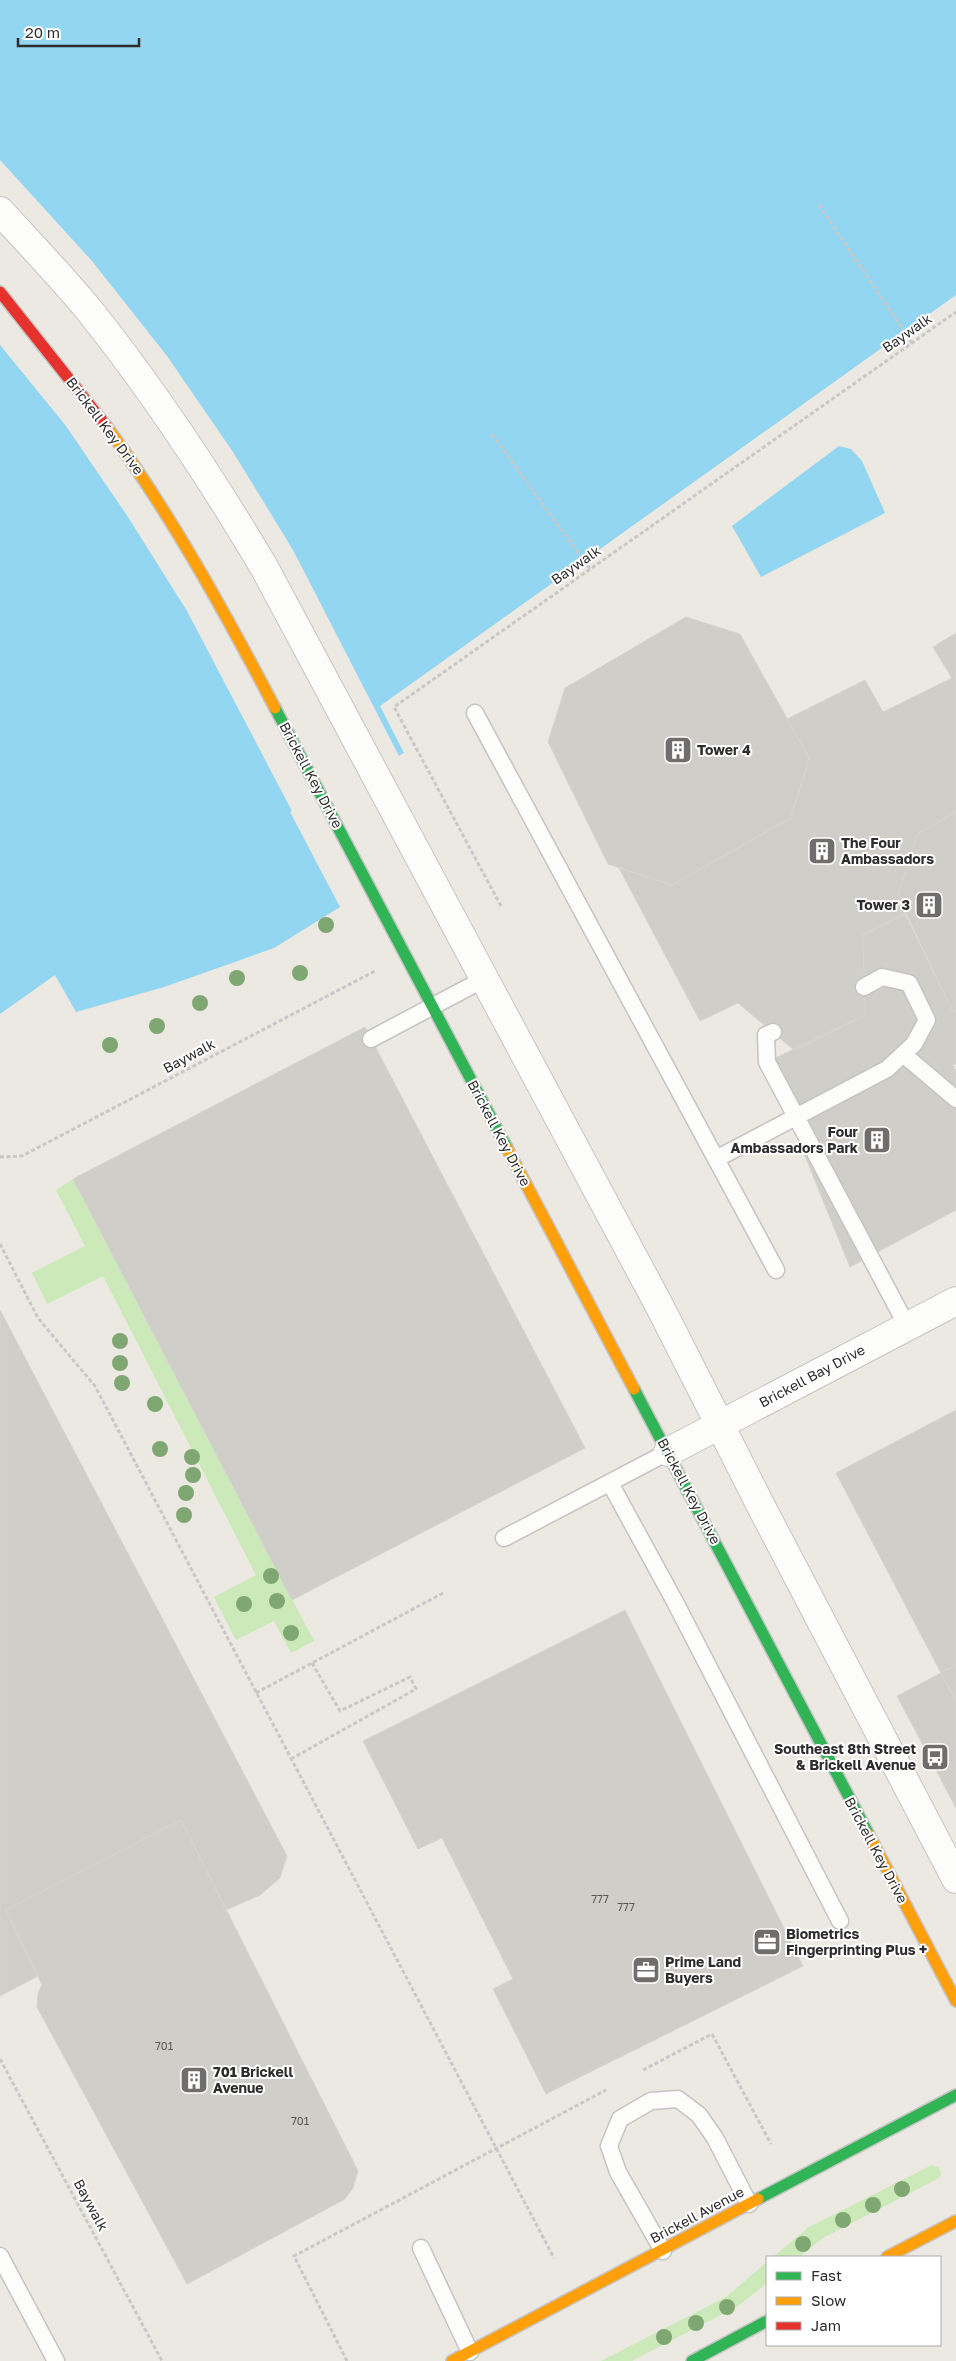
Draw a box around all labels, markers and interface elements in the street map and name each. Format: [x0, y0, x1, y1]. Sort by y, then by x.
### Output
scale bar [18, 15, 139, 47]
text: 20 m [25, 23, 60, 41]
street label: Baywalk [879, 309, 935, 356]
street label: Brickell Key Drive [63, 374, 148, 478]
street label: Baywalk [548, 541, 604, 588]
street label: Brickell Key Drive [276, 719, 347, 831]
building icon: Tower 4 [663, 735, 693, 765]
place label: Tower 4 [697, 741, 751, 758]
place label: The Four Ambassadors [841, 834, 934, 867]
building icon: The Four Ambassadors [807, 836, 837, 866]
building icon: Tower 3 [914, 890, 944, 920]
place label: Tower 3 [856, 896, 910, 913]
street label: Baywalk [160, 1035, 218, 1076]
street label: Brickell Key Drive [464, 1077, 535, 1189]
place label: Four Ambassadors Park [731, 1123, 859, 1156]
building icon: Four Ambassadors Park [862, 1125, 892, 1155]
street label: Brickell Bay Drive [756, 1340, 868, 1411]
street label: Brickell Key Drive [654, 1435, 725, 1547]
place label: Southeast 8th Street & Brickell Avenue [774, 1740, 916, 1773]
bus stop icon: Southeast 8th Street & Brickell Avenue [920, 1742, 950, 1772]
street label: Brickell Key Drive [841, 1794, 912, 1906]
house number: 777 [591, 1892, 609, 1905]
house number: 777 [617, 1900, 635, 1913]
place label: Biometrics Fingerprinting Plus + [786, 1925, 927, 1958]
office icon: Biometrics Fingerprinting Plus + [752, 1927, 782, 1957]
place label: Prime Land Buyers [665, 1953, 741, 1986]
office icon: Prime Land Buyers [631, 1955, 661, 1985]
house number: 701 [155, 2039, 173, 2052]
place label: 701 Brickell Avenue [213, 2063, 293, 2096]
building icon: 701 Brickell Avenue [179, 2065, 209, 2095]
house number: 701 [291, 2114, 309, 2127]
street label: Baywalk [71, 2176, 112, 2234]
street label: Brickell Avenue [647, 2183, 747, 2246]
legend [766, 2256, 941, 2346]
text: Fast [811, 2266, 842, 2284]
text: Slow [811, 2291, 846, 2309]
text: Jam [811, 2316, 841, 2334]

